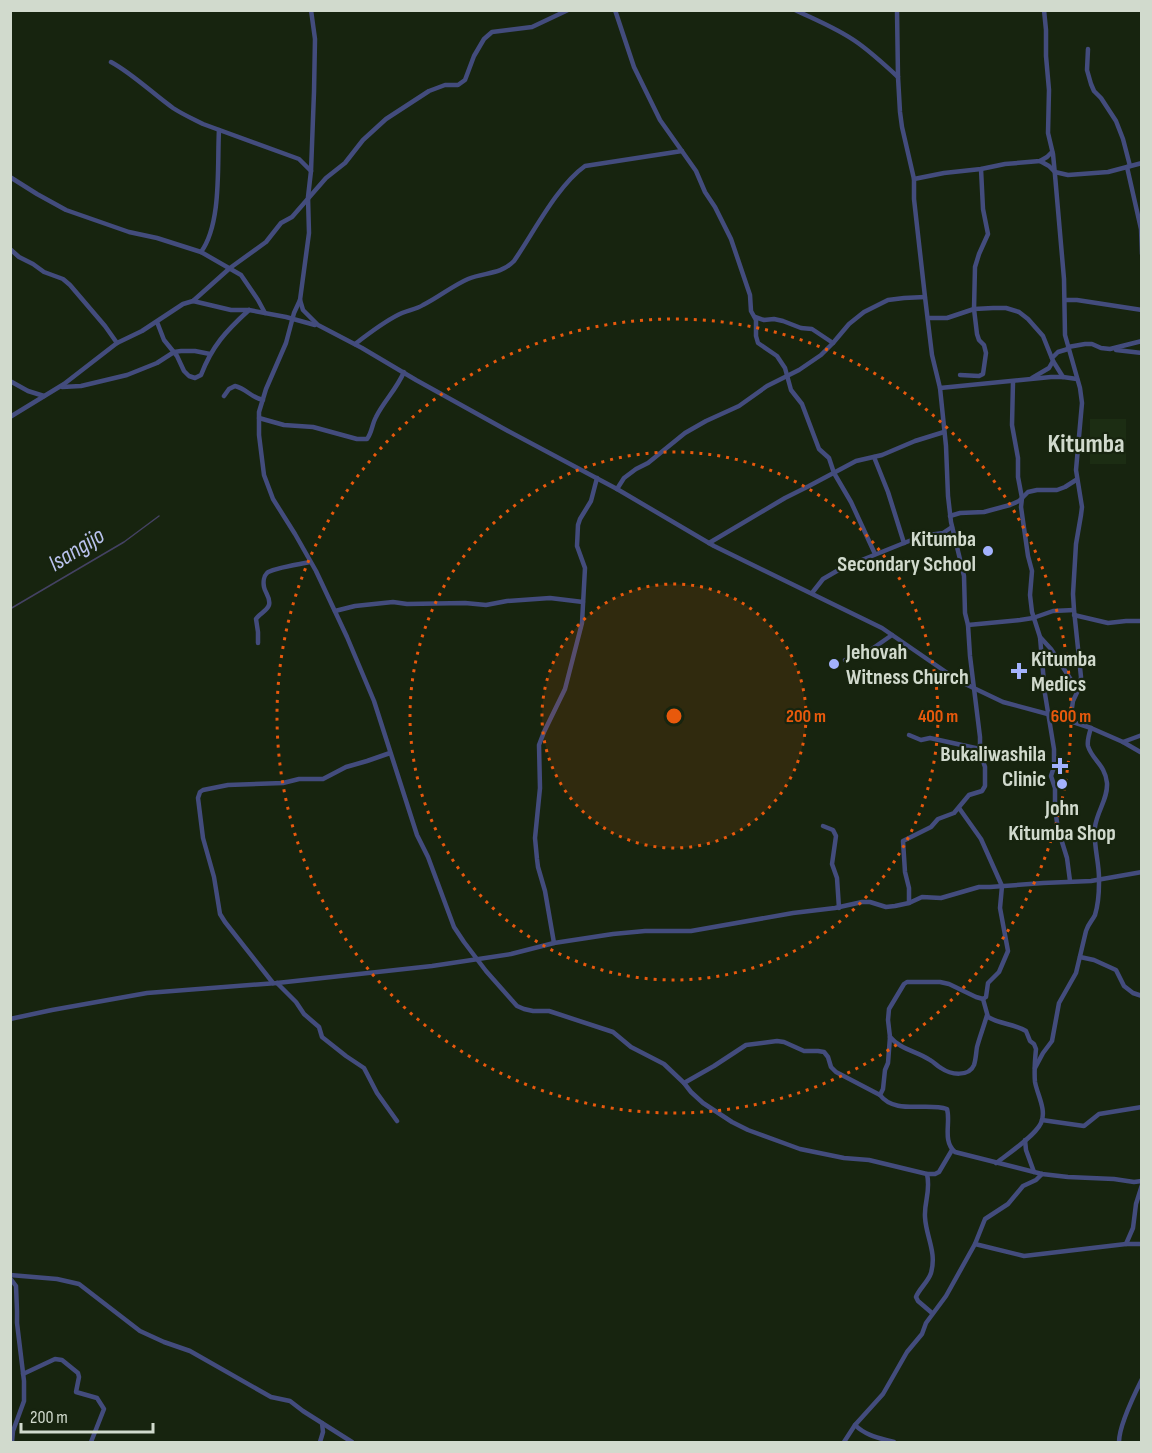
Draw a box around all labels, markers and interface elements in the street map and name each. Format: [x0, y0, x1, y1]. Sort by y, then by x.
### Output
district label: Kitumba [1047, 429, 1125, 460]
water label: Isangijo [43, 521, 110, 578]
place label: Kitumba Secondary School [837, 526, 976, 578]
marker: Kitumba Secondary School [981, 544, 995, 558]
place label: Jehovah Witness Church [845, 639, 969, 691]
place label: Kitumba Medics [1031, 646, 1096, 698]
marker: Jehovah Witness Church [827, 657, 841, 671]
marker: Kitumba Medics [1012, 664, 1026, 678]
centre of rings [664, 706, 684, 726]
text: 200 m [786, 706, 826, 727]
text: 400 m [918, 706, 958, 727]
text: 600 m [1051, 706, 1091, 727]
place label: Bukaliwashila Clinic [940, 741, 1046, 793]
marker: Bukaliwashila Clinic [1051, 757, 1069, 775]
marker: John Kitumba Shop [1055, 777, 1069, 791]
place label: John Kitumba Shop [1008, 795, 1116, 847]
scale bar [21, 1396, 153, 1434]
text: 200 m [30, 1407, 68, 1428]

